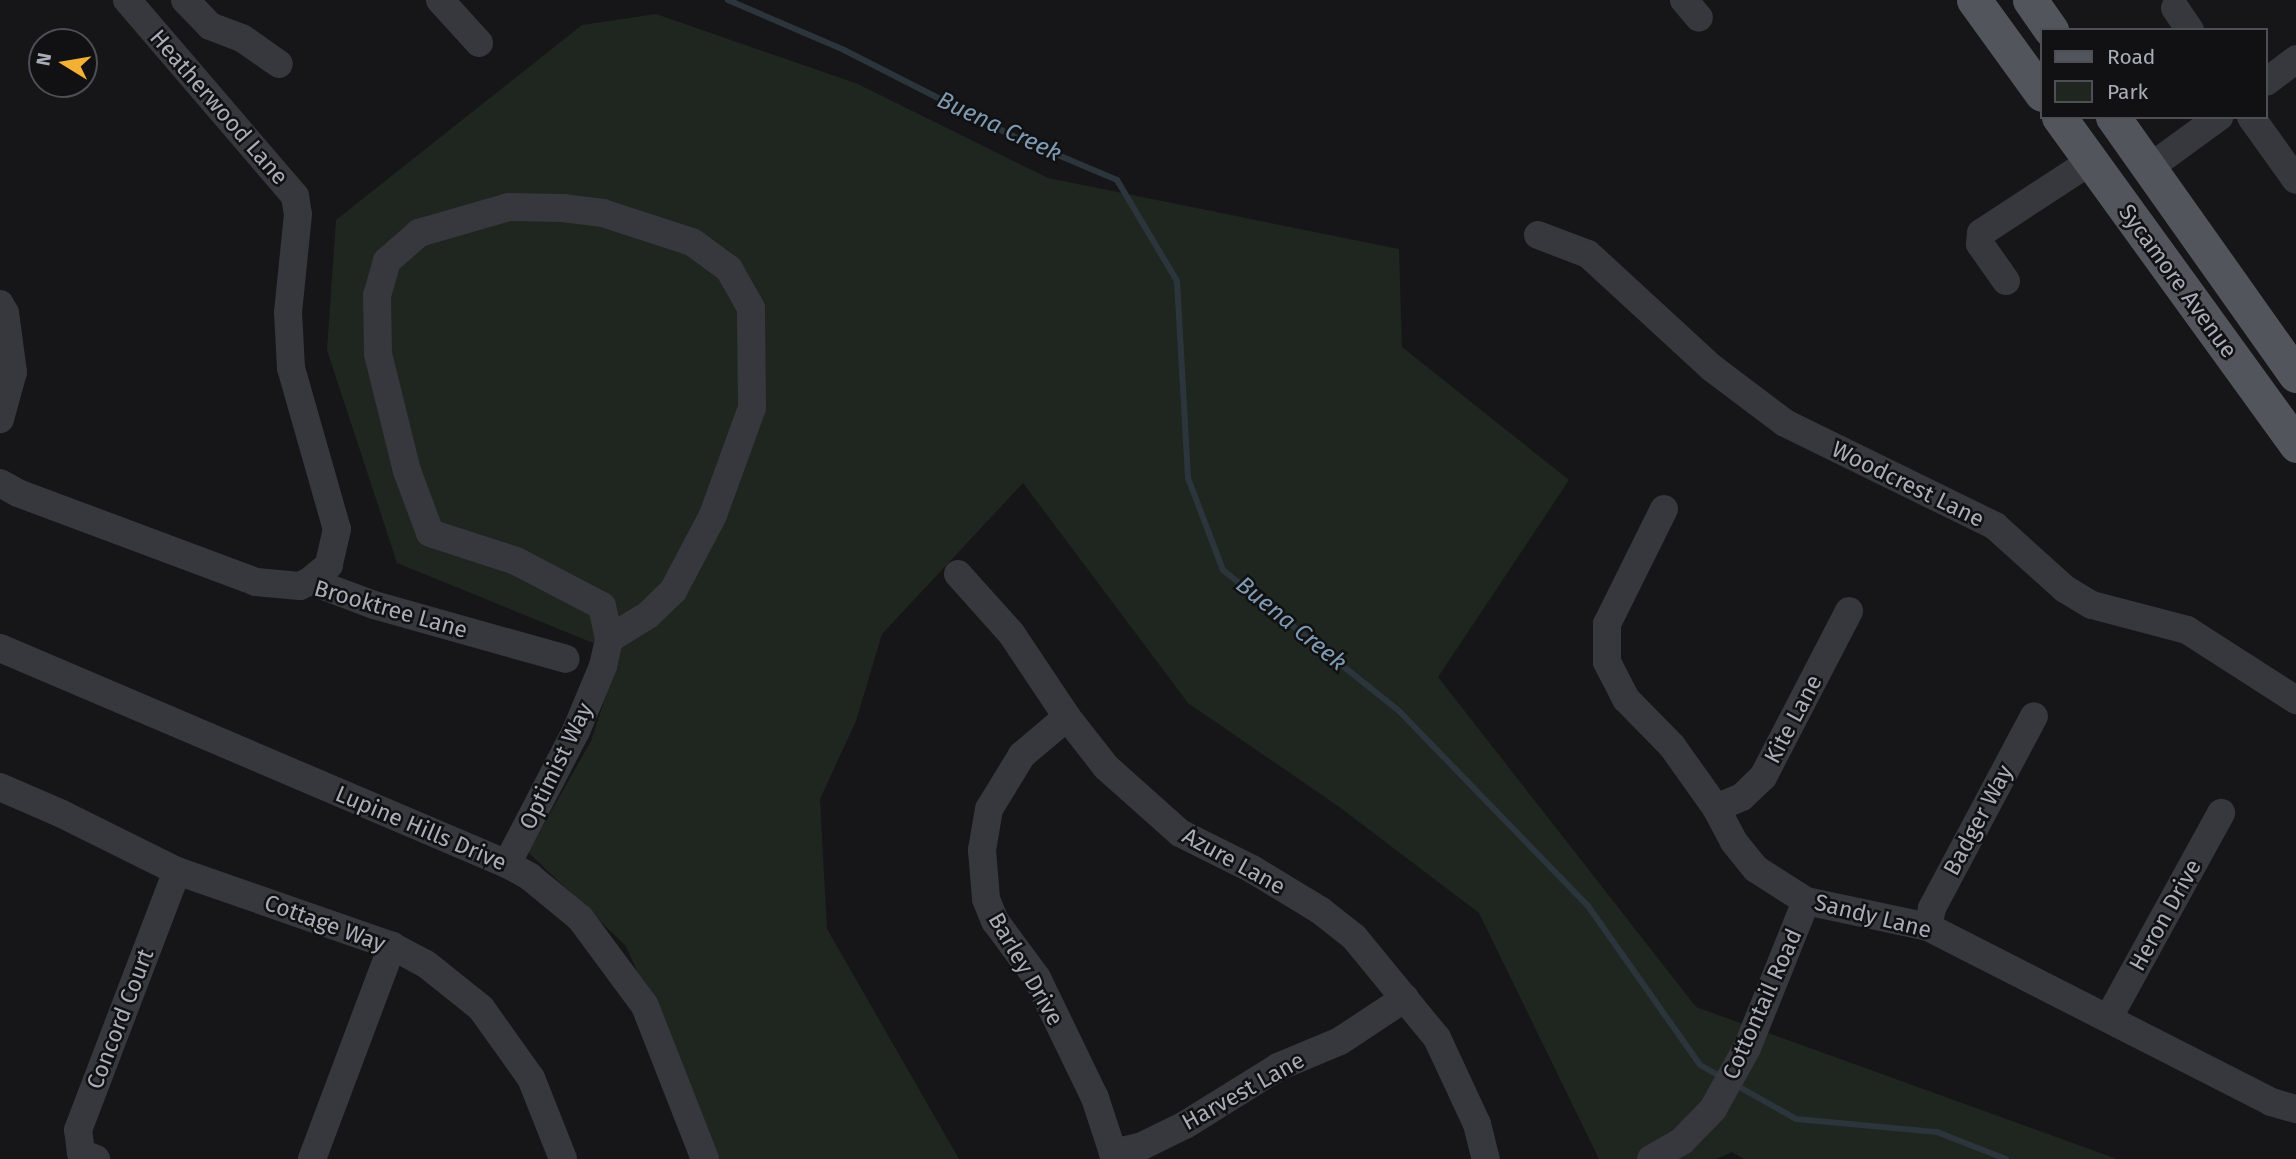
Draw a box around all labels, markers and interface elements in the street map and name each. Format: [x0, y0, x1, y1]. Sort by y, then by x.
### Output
street label: Heatherwood Lane [144, 24, 294, 190]
north arrow [28, 28, 98, 98]
legend [2040, 28, 2268, 119]
text: Road [2107, 44, 2155, 70]
text: N [31, 51, 56, 68]
text: Park [2107, 79, 2148, 105]
water label: Buena Creek [932, 86, 1066, 168]
street label: Sycamore Avenue [2113, 199, 2243, 363]
street label: Woodcrest Lane [1827, 435, 1989, 533]
water label: Buena Creek [1230, 571, 1352, 677]
street label: Brooktree Lane [311, 574, 471, 644]
street label: Kite Lane [1758, 670, 1828, 768]
street label: Optimist Way [513, 698, 599, 834]
street label: Badger Way [1937, 760, 2019, 880]
street label: Lupine Hills Drive [331, 780, 511, 876]
street label: Azure Lane [1178, 822, 1290, 900]
street label: Heron Drive [2123, 854, 2207, 976]
street label: Cottage Way [261, 888, 389, 958]
street label: Sandy Lane [1812, 888, 1934, 944]
street label: Barley Drive [983, 908, 1069, 1030]
street label: Cottontail Road [1716, 924, 1808, 1084]
street label: Concord Court [81, 945, 159, 1093]
street label: Harvest Lane [1177, 1046, 1309, 1136]

